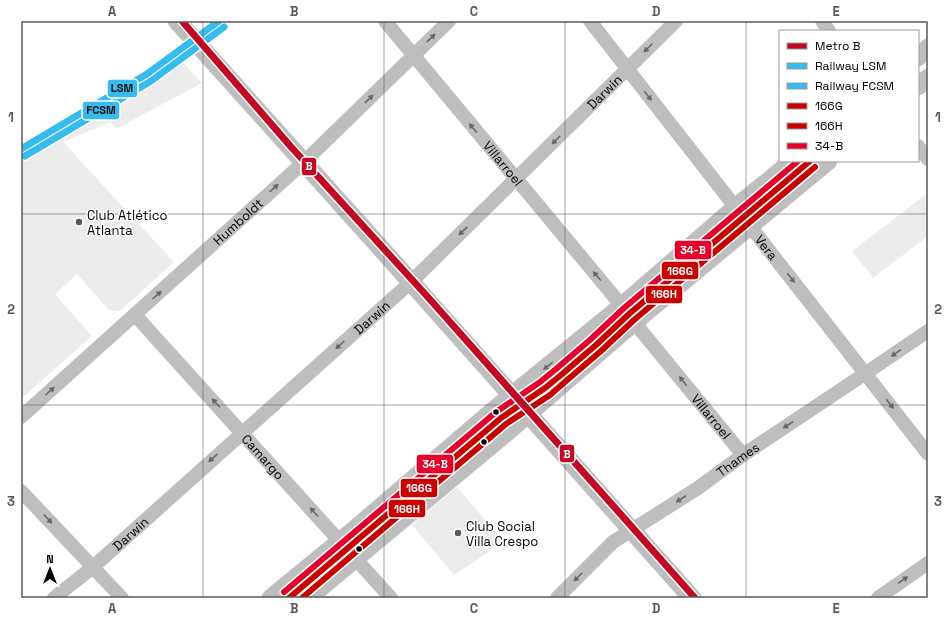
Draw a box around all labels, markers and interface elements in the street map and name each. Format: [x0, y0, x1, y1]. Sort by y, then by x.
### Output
text: A [108, 3, 117, 20]
text: B [290, 3, 299, 20]
text: C [470, 3, 478, 20]
text: D [652, 3, 661, 20]
text: E [832, 3, 840, 20]
legend [779, 30, 919, 162]
one-way arrow [426, 33, 436, 43]
text: Metro B [815, 38, 861, 54]
one-way arrow [643, 43, 653, 53]
text: Railway LSM [815, 58, 886, 74]
street label: Darwin [583, 71, 625, 113]
text: Railway FCSM [815, 78, 894, 94]
line badge: LSM [107, 79, 138, 98]
text: LSM [111, 81, 133, 95]
one-way arrow [644, 91, 653, 102]
one-way arrow [364, 94, 374, 104]
text: 166G [815, 98, 843, 114]
line badge: FCSM [82, 101, 120, 120]
text: FCSM [86, 103, 116, 117]
text: 1 [8, 109, 14, 126]
text: 1 [935, 109, 941, 126]
text: 166H [815, 118, 843, 134]
one-way arrow [469, 122, 478, 133]
one-way arrow [551, 135, 561, 145]
street label: Villarroel [480, 137, 527, 189]
text: 34-B [815, 138, 843, 154]
line badge: B [301, 157, 317, 176]
text: B [305, 159, 313, 173]
one-way arrow [269, 184, 280, 193]
street label: Humboldt [209, 195, 267, 248]
place label: Club Atlético Atlanta [87, 207, 168, 239]
marker: Club Atlético Atlanta [74, 217, 84, 227]
one-way arrow [458, 226, 468, 236]
street label: Vera [751, 231, 782, 264]
line badge: 34-B [674, 240, 712, 260]
text: 34-B [680, 243, 706, 257]
line badge: 166G [661, 261, 699, 280]
text: 166G [667, 264, 693, 278]
one-way arrow [592, 270, 601, 281]
one-way arrow [787, 273, 795, 284]
line badge: 166H [645, 285, 683, 304]
text: 166H [651, 287, 677, 301]
one-way arrow [152, 290, 163, 299]
street label: Darwin [350, 297, 393, 338]
text: 2 [7, 301, 15, 318]
text: 2 [934, 301, 942, 318]
one-way arrow [335, 340, 345, 350]
one-way arrow [891, 349, 901, 357]
one-way arrow [542, 361, 553, 370]
one-way arrow [678, 376, 687, 387]
one-way arrow [45, 386, 55, 395]
street label: Villarroel [688, 390, 735, 442]
one-way arrow [211, 398, 220, 408]
one-way arrow [886, 399, 894, 410]
unlabelled marker [491, 407, 501, 417]
one-way arrow [783, 421, 793, 429]
street label: Camargo [238, 430, 288, 483]
unlabelled marker [479, 437, 489, 447]
street label: Thames [713, 438, 763, 480]
line badge: B [559, 444, 575, 463]
text: B [563, 447, 571, 461]
one-way arrow [208, 453, 218, 463]
line badge: 34-B [416, 454, 454, 474]
text: 34-B [422, 457, 448, 471]
line badge: 166G [400, 478, 438, 498]
text: 166G [406, 481, 432, 495]
text: 3 [7, 493, 15, 510]
text: 3 [934, 493, 942, 510]
one-way arrow [675, 495, 687, 502]
line badge: 166H [388, 499, 426, 518]
text: 166H [394, 502, 420, 516]
one-way arrow [309, 507, 318, 518]
street label: Darwin [109, 513, 152, 554]
one-way arrow [43, 514, 53, 524]
place label: Club Social Villa Crespo [466, 518, 538, 550]
marker: Club Social Villa Crespo [453, 528, 463, 538]
unlabelled marker [354, 544, 364, 554]
north arrow [30, 549, 70, 589]
text: N [46, 552, 54, 566]
one-way arrow [573, 572, 583, 582]
one-way arrow [898, 576, 908, 584]
text: A [108, 600, 117, 617]
text: B [290, 600, 299, 617]
text: C [470, 600, 478, 617]
text: D [652, 600, 661, 617]
text: E [832, 600, 840, 617]

